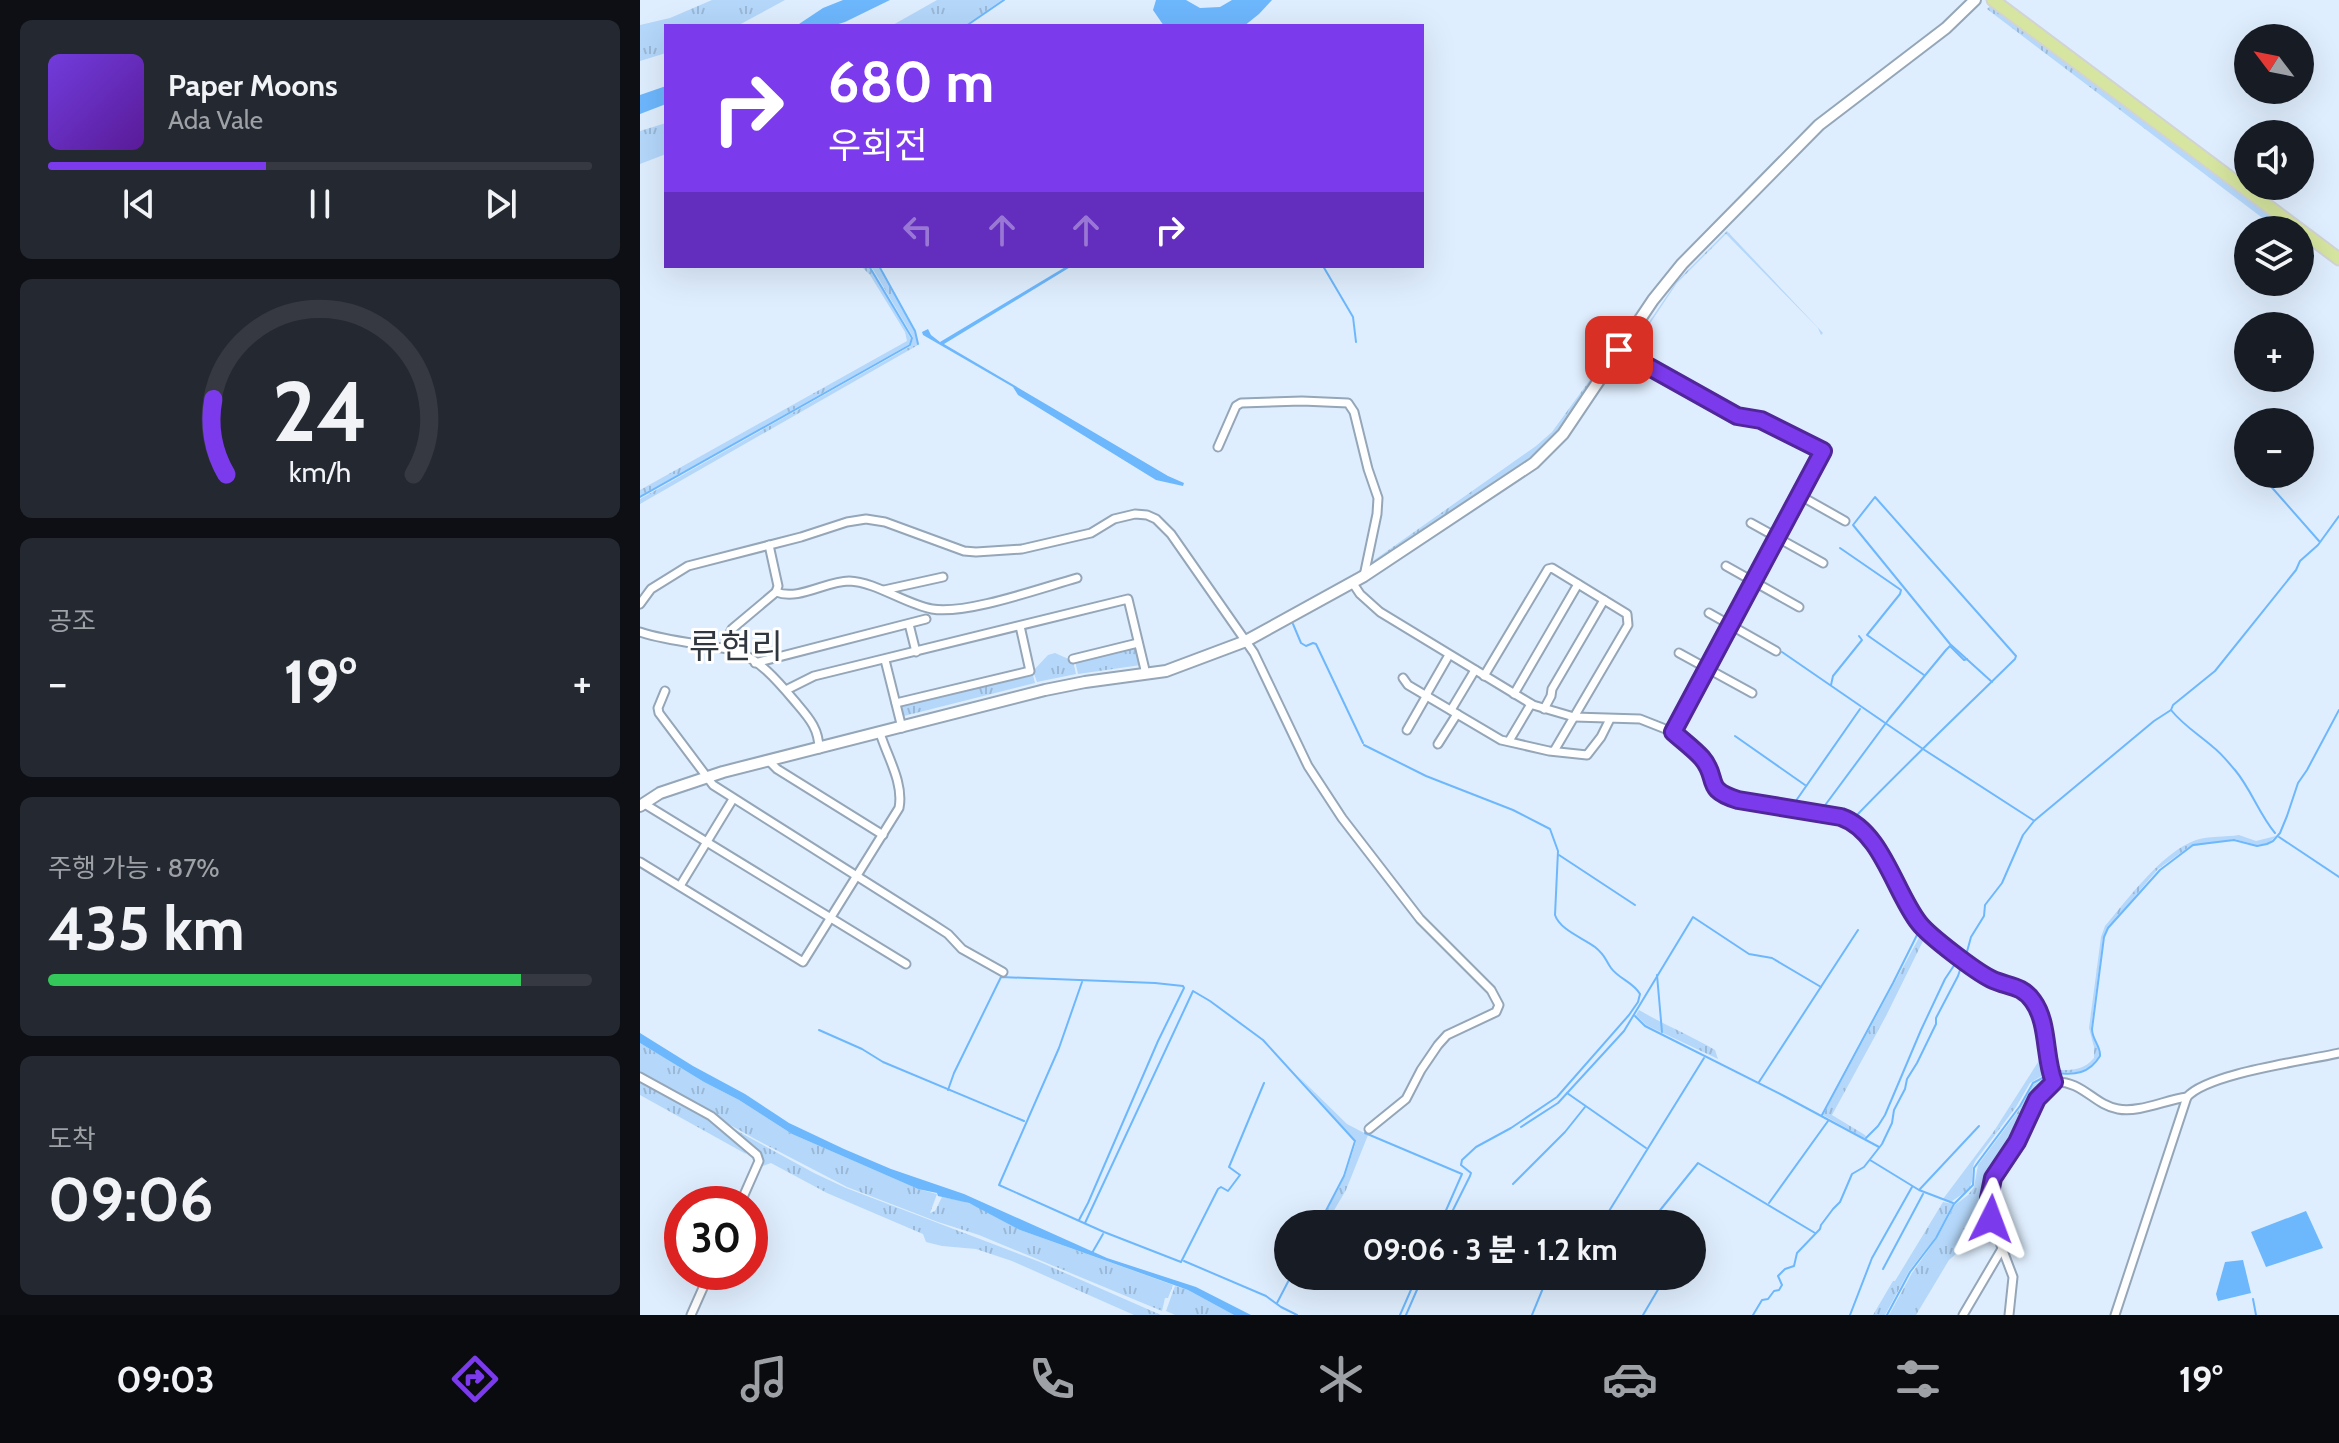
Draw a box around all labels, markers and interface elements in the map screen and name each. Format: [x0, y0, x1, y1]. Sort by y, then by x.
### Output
north arrow [2234, 24, 2314, 104]
map controls [2234, 24, 2314, 488]
text: 680 m [828, 48, 994, 116]
icon: right [696, 56, 800, 160]
text: Paper Moons [168, 67, 338, 104]
text: Ada Vale [168, 104, 263, 136]
button: sound [2234, 120, 2314, 200]
text: 우회전 [828, 123, 927, 167]
icon: previous [117, 182, 161, 226]
icon: pause [298, 182, 342, 226]
icon: next [479, 182, 523, 226]
icon: left [896, 208, 940, 252]
icon: ahead [980, 208, 1024, 252]
icon: ahead [1064, 208, 1108, 252]
icon: right [1148, 208, 1192, 252]
button: layers [2234, 216, 2314, 296]
button: + [2234, 312, 2314, 392]
pin [1585, 316, 1653, 384]
icon: arrive [1597, 328, 1641, 372]
text: 24 [272, 360, 368, 461]
button: − [2234, 408, 2314, 488]
text: km/h [289, 454, 351, 489]
text: 공조 [48, 605, 96, 637]
district label: 류현리 [689, 625, 783, 667]
text: 19° [283, 645, 357, 718]
text: − [48, 656, 67, 709]
text: + [573, 656, 592, 709]
text: 주행 가능 · 87% [48, 852, 220, 884]
text: 435 km [48, 892, 245, 965]
text: 도착 [48, 1123, 96, 1155]
text: 09:06 [48, 1163, 213, 1236]
position arrow [1949, 1177, 2033, 1261]
speed limit sign: 30 [664, 1186, 768, 1290]
text: 09:06 · 3 분 · 1.2 km [1362, 1231, 1618, 1268]
icon: directions [447, 1351, 503, 1407]
icon: music [736, 1351, 792, 1407]
icon: phone [1024, 1351, 1080, 1407]
icon: climate [1313, 1351, 1369, 1407]
icon: car [1602, 1351, 1658, 1407]
icon: filters [1890, 1351, 1946, 1407]
text: 09:03 [116, 1357, 215, 1401]
text: 19° [2179, 1357, 2223, 1401]

